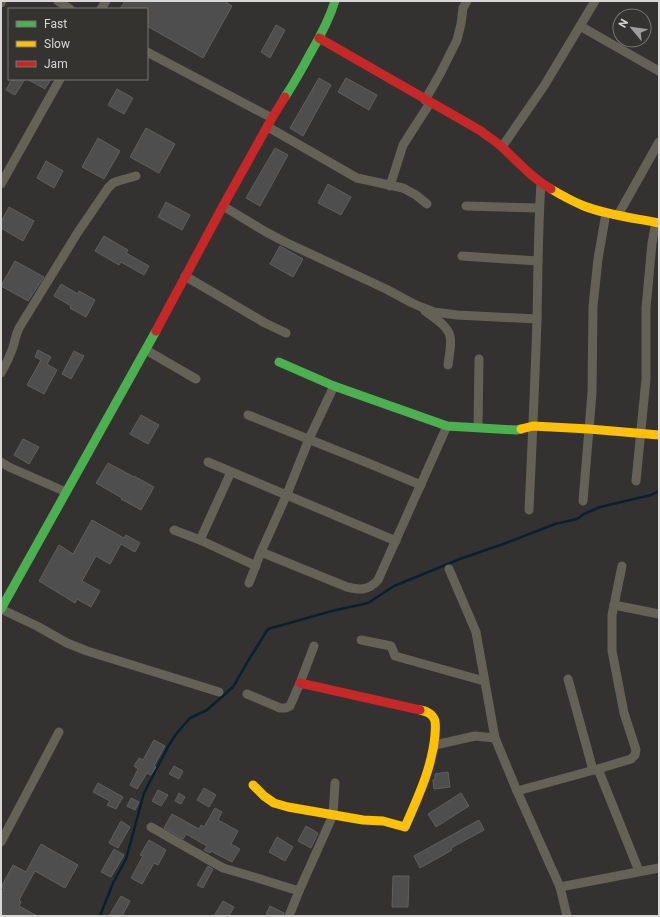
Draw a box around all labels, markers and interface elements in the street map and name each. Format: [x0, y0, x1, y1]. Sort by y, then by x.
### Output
legend [8, 8, 148, 80]
north arrow [612, 8, 652, 48]
text: Fast [44, 17, 67, 31]
text: N [616, 17, 631, 30]
text: Slow [44, 37, 70, 51]
text: Jam [44, 57, 68, 71]

